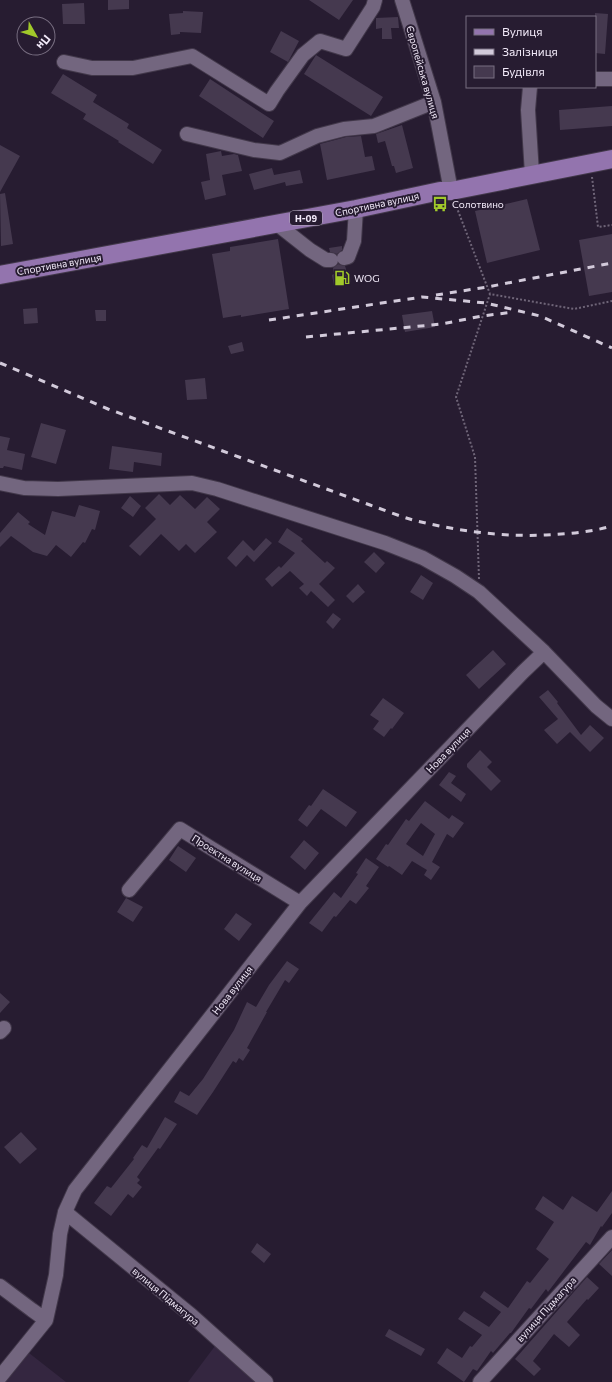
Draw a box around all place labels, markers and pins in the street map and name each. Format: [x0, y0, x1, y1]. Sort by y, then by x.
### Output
bus stop icon: Солотвино [431, 195, 449, 213]
place label: Солотвино [452, 198, 504, 210]
fuel station icon: WOG [333, 269, 351, 287]
place label: WOG [354, 272, 380, 284]

